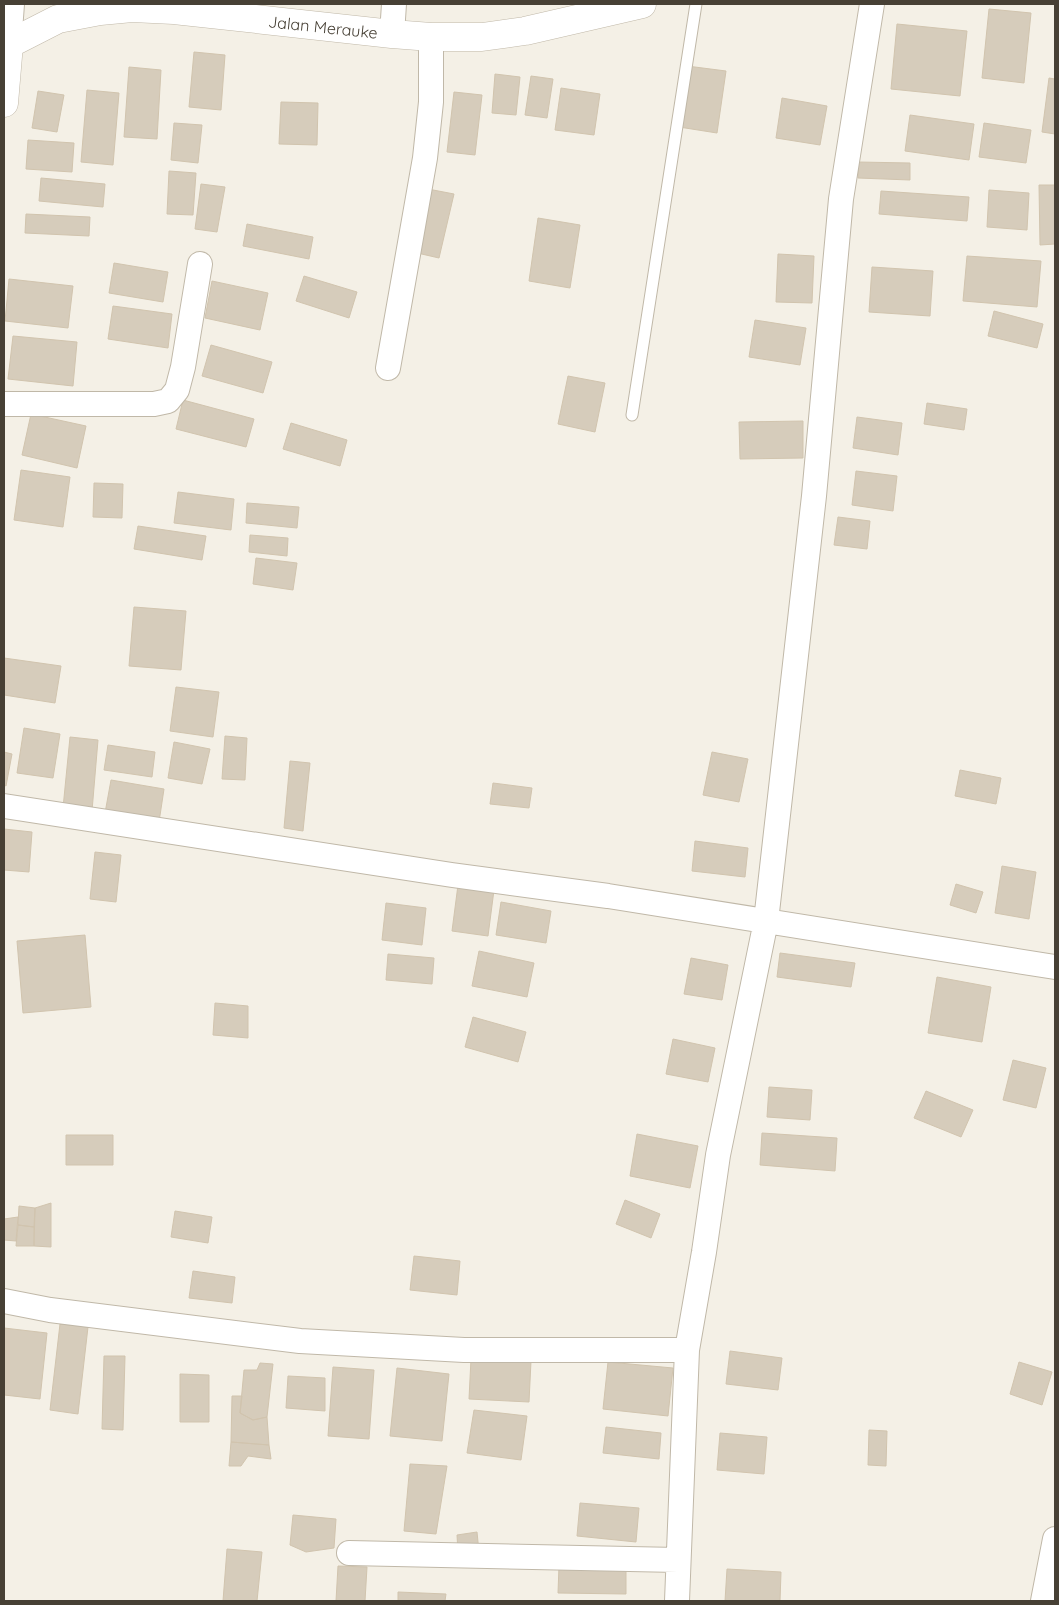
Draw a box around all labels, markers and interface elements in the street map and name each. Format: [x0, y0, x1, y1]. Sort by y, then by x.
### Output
street label: Jalan Merauke [267, 11, 379, 43]

